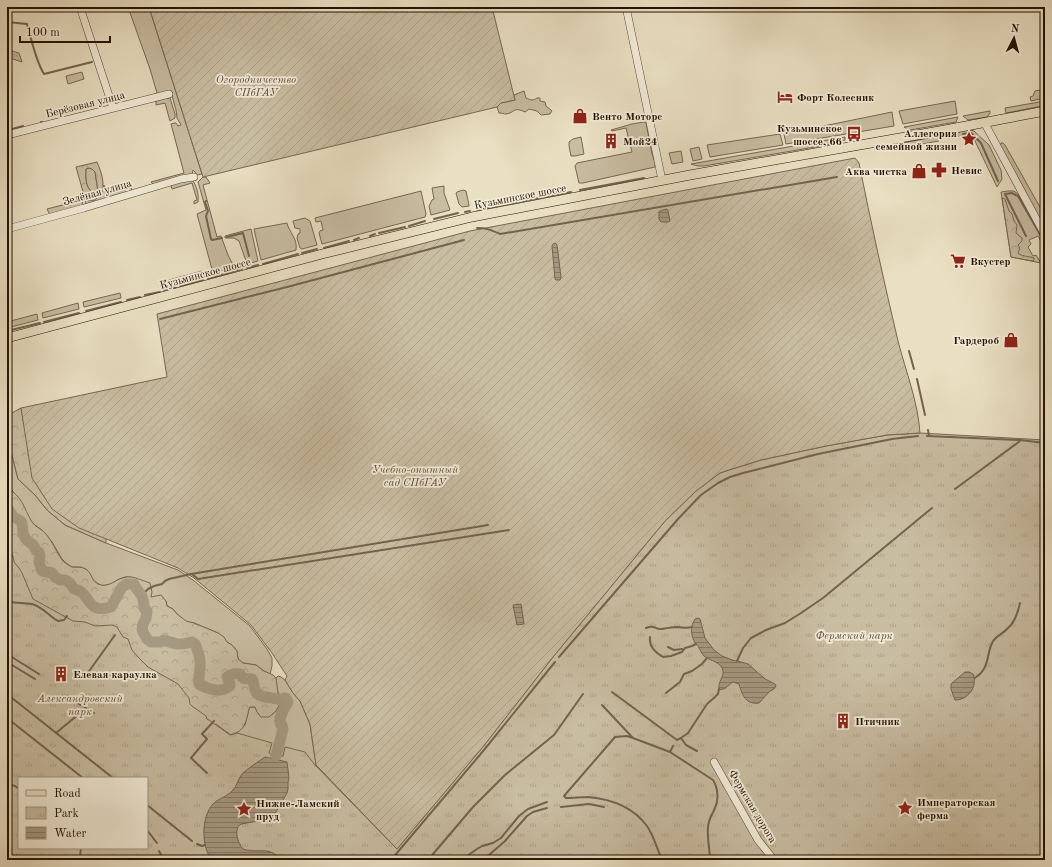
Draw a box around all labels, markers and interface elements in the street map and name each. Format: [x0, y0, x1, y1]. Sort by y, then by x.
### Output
scale bar [20, 18, 110, 44]
north arrow [994, 18, 1034, 58]
text: N [1010, 24, 1020, 36]
text: 100 m [26, 27, 60, 39]
park label: Огородничество СПбГАУ [216, 75, 296, 99]
hotel icon: Форт Колесник [776, 88, 794, 106]
street label: Берёзовая улица [44, 90, 127, 121]
place label: Форт Колесник [797, 93, 874, 104]
shop icon: Венто Моторс [571, 107, 589, 125]
place label: Венто Моторс [592, 112, 663, 123]
place label: Кузьминское шоссе, 66 [777, 124, 842, 148]
bus stop icon: Кузьминское шоссе, 66 [845, 125, 863, 143]
place label: Аллегория семейной жизни [875, 129, 957, 153]
place icon: Аллегория семейной жизни [960, 130, 978, 148]
building icon: Мой24 [602, 132, 620, 150]
place label: Мой24 [623, 137, 657, 148]
pharmacy icon: Невис [930, 161, 948, 179]
shop icon: Аква чистка [910, 162, 928, 180]
place label: Невис [951, 166, 982, 177]
place label: Аква чистка [845, 167, 907, 178]
street label: Зелёная улица [62, 178, 134, 209]
street label: Кузьминское шоссе [473, 183, 567, 212]
supermarket icon: Вкустер [949, 252, 967, 270]
street label: Кузьминское шоссе [159, 257, 252, 292]
place label: Вкустер [970, 257, 1011, 268]
shop icon: Гардероб [1002, 331, 1020, 349]
place label: Гардероб [953, 336, 999, 347]
park label: Учебно-опытный сад СПбГАУ [372, 465, 459, 489]
park label: Фермский парк [815, 631, 893, 642]
building icon: Елевая караулка [52, 665, 70, 683]
place label: Елевая караулка [73, 670, 157, 681]
park label: Александровский парк [36, 694, 123, 718]
building icon: Птичник [834, 712, 852, 730]
place label: Птичник [855, 717, 900, 728]
street label: Фермская дорога [726, 768, 778, 846]
legend [18, 777, 148, 849]
text: Road [54, 788, 81, 800]
place label: Императорская ферма [917, 798, 995, 822]
place label: Нижне-Ламский пруд [256, 799, 339, 823]
place icon: Императорская ферма [896, 799, 914, 817]
place icon: Нижне-Ламский пруд [235, 800, 253, 818]
text: Park [54, 808, 79, 820]
text: Water [54, 828, 87, 840]

